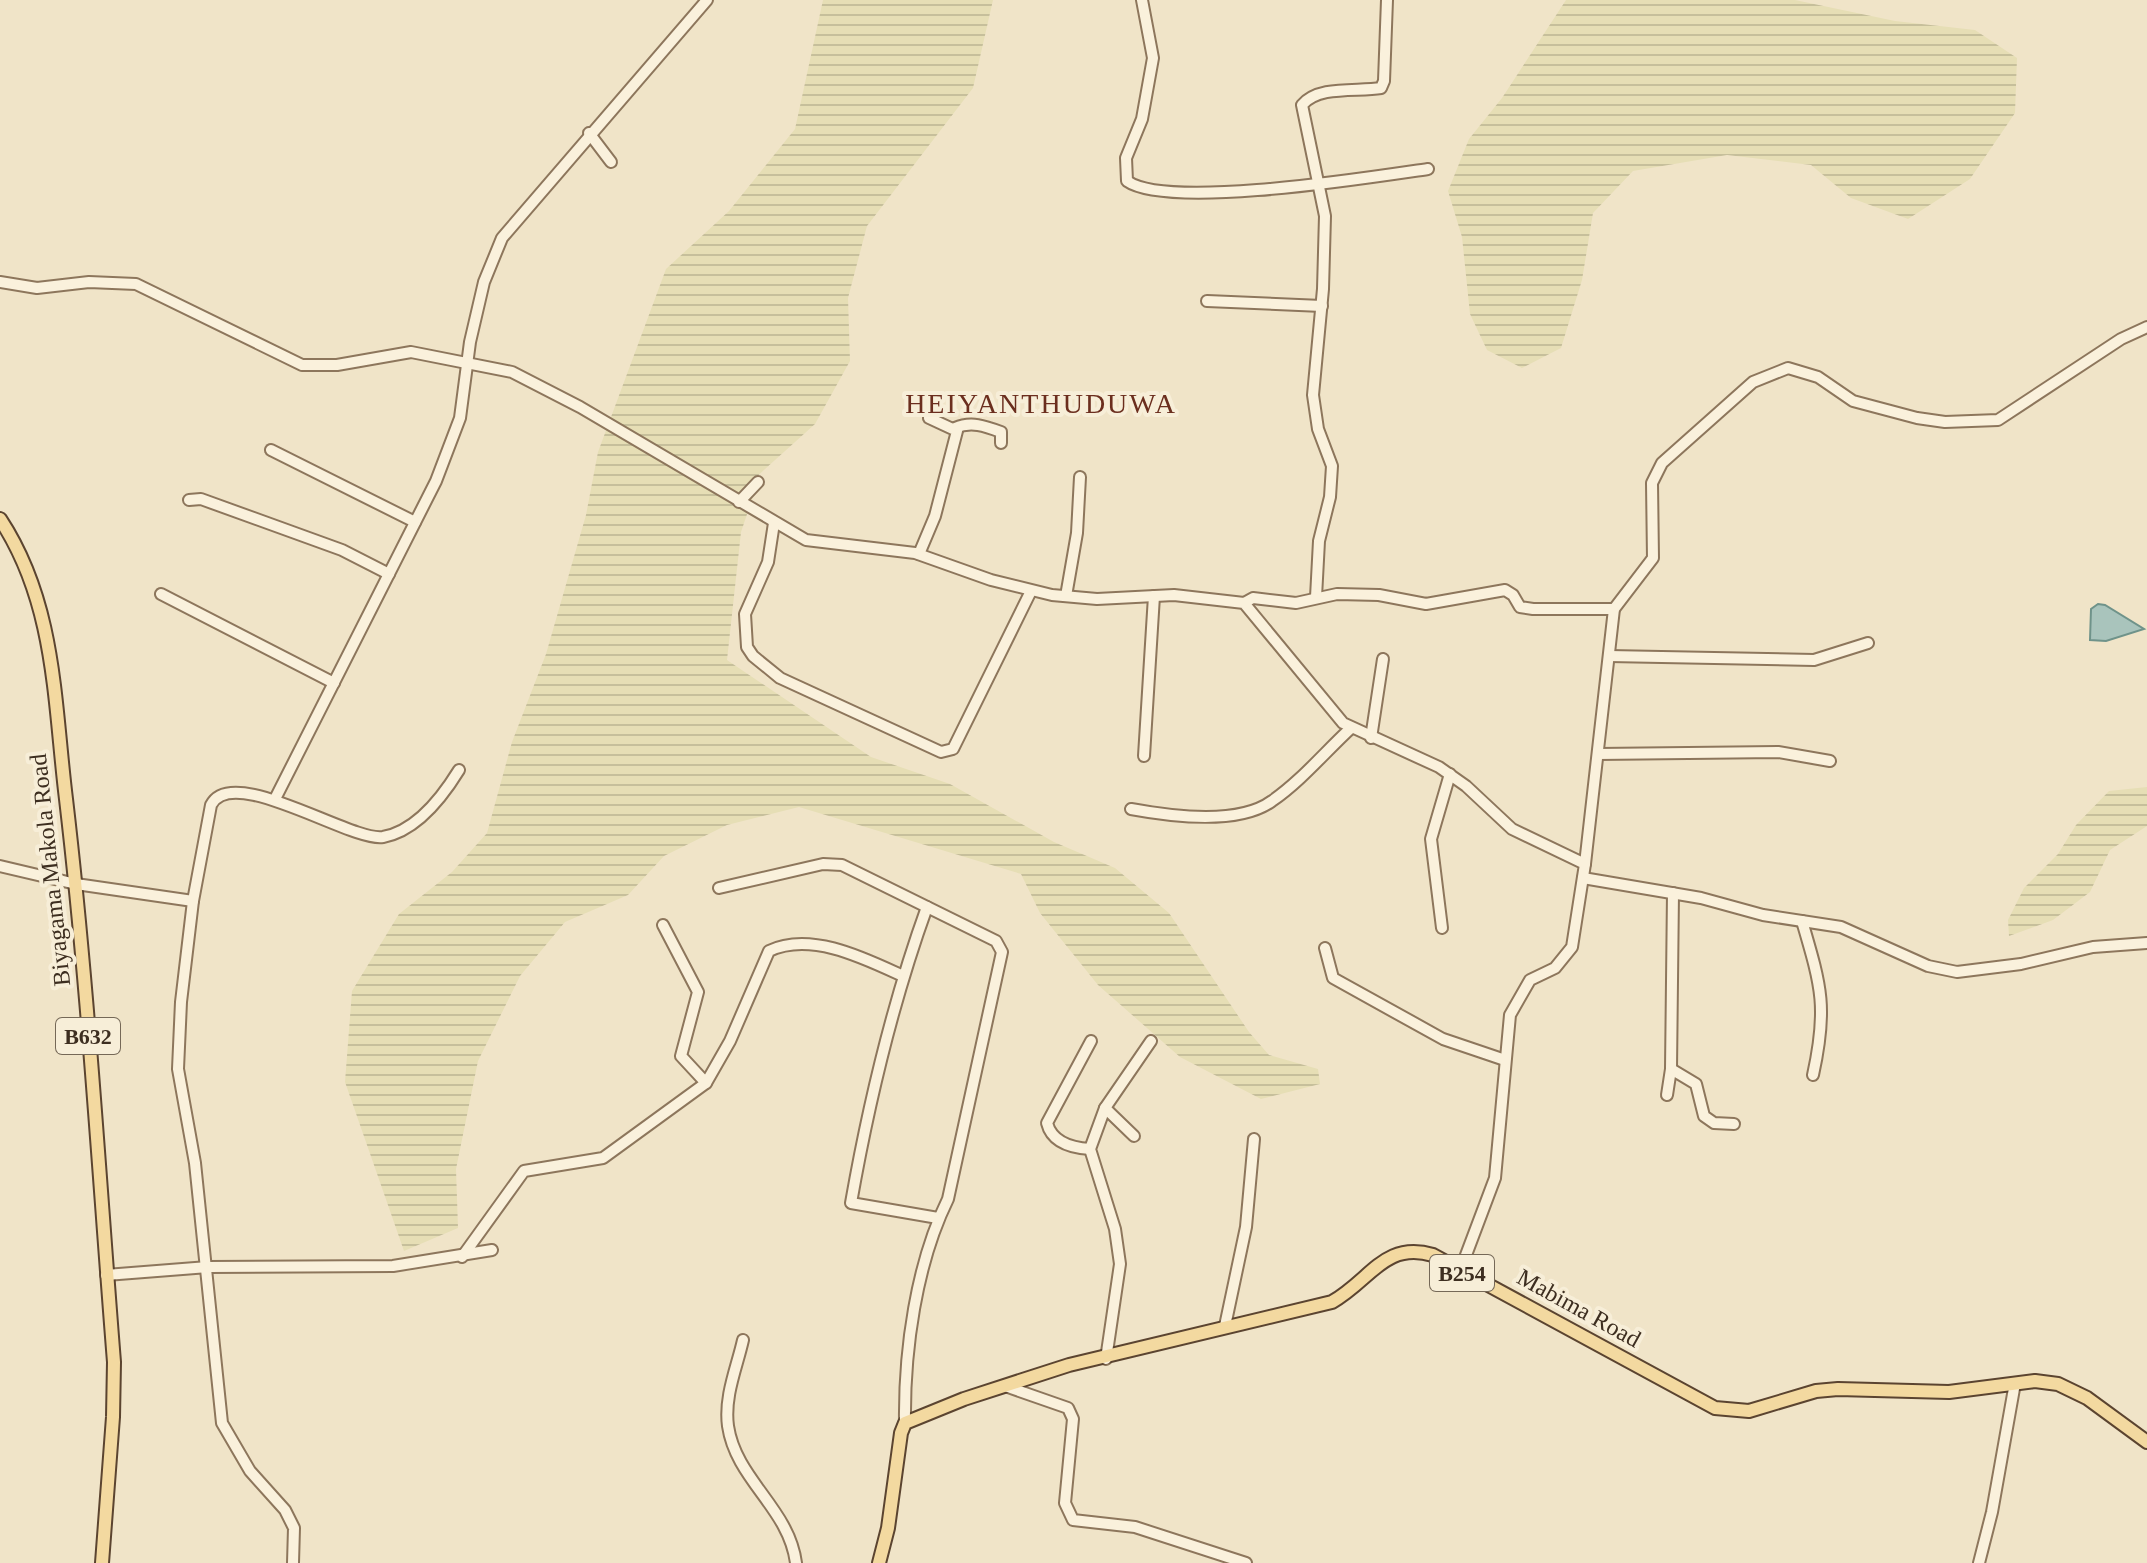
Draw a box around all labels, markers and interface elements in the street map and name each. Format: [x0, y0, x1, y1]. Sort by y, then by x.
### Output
district label: HEIYANTHUDUWA [905, 388, 1177, 419]
street label: Biyagama Makola Road [25, 753, 75, 987]
road number: B632 [56, 1018, 120, 1054]
road number: B254 [1430, 1255, 1494, 1291]
street label: Mabima Road [1513, 1264, 1645, 1352]

